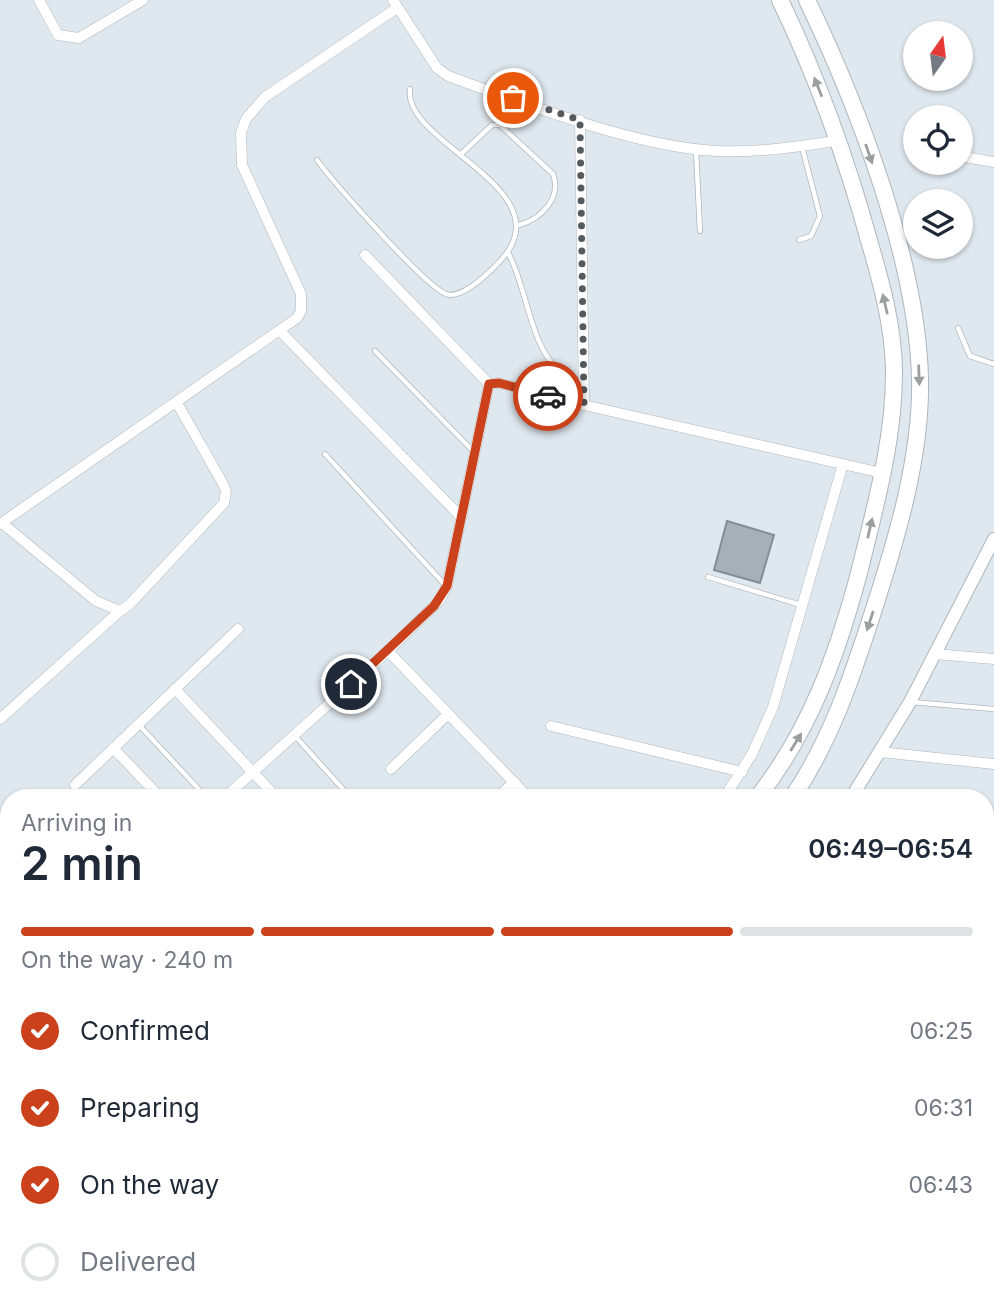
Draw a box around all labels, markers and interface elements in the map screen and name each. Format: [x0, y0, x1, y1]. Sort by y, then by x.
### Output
north arrow [903, 21, 973, 91]
map controls [903, 21, 973, 259]
pin [483, 68, 543, 128]
one-way arrow [812, 76, 823, 97]
icon: bag [494, 79, 532, 117]
button: locate [903, 105, 973, 175]
one-way arrow [864, 144, 875, 165]
button: layers [903, 189, 973, 259]
one-way arrow [880, 292, 891, 314]
courier [513, 361, 583, 431]
one-way arrow [914, 364, 925, 386]
icon: car [529, 377, 567, 415]
one-way arrow [865, 517, 876, 539]
one-way arrow [865, 611, 875, 632]
pin [321, 654, 381, 714]
icon: home [332, 665, 370, 703]
one-way arrow [790, 733, 802, 752]
text: Arriving in [21, 809, 132, 837]
text: 06:49–06:54 [808, 833, 973, 864]
text: 2 min [21, 835, 143, 891]
text: On the way · 240 m [21, 946, 233, 974]
icon: check [21, 1012, 59, 1050]
text: Confirmed [80, 1015, 210, 1046]
text: 06:25 [910, 1017, 973, 1045]
icon: check [21, 1089, 59, 1127]
text: Preparing [80, 1092, 200, 1123]
text: 06:31 [914, 1094, 973, 1122]
icon: check [21, 1166, 59, 1204]
text: On the way [80, 1169, 219, 1200]
text: 06:43 [909, 1171, 973, 1199]
text: Delivered [80, 1246, 196, 1277]

